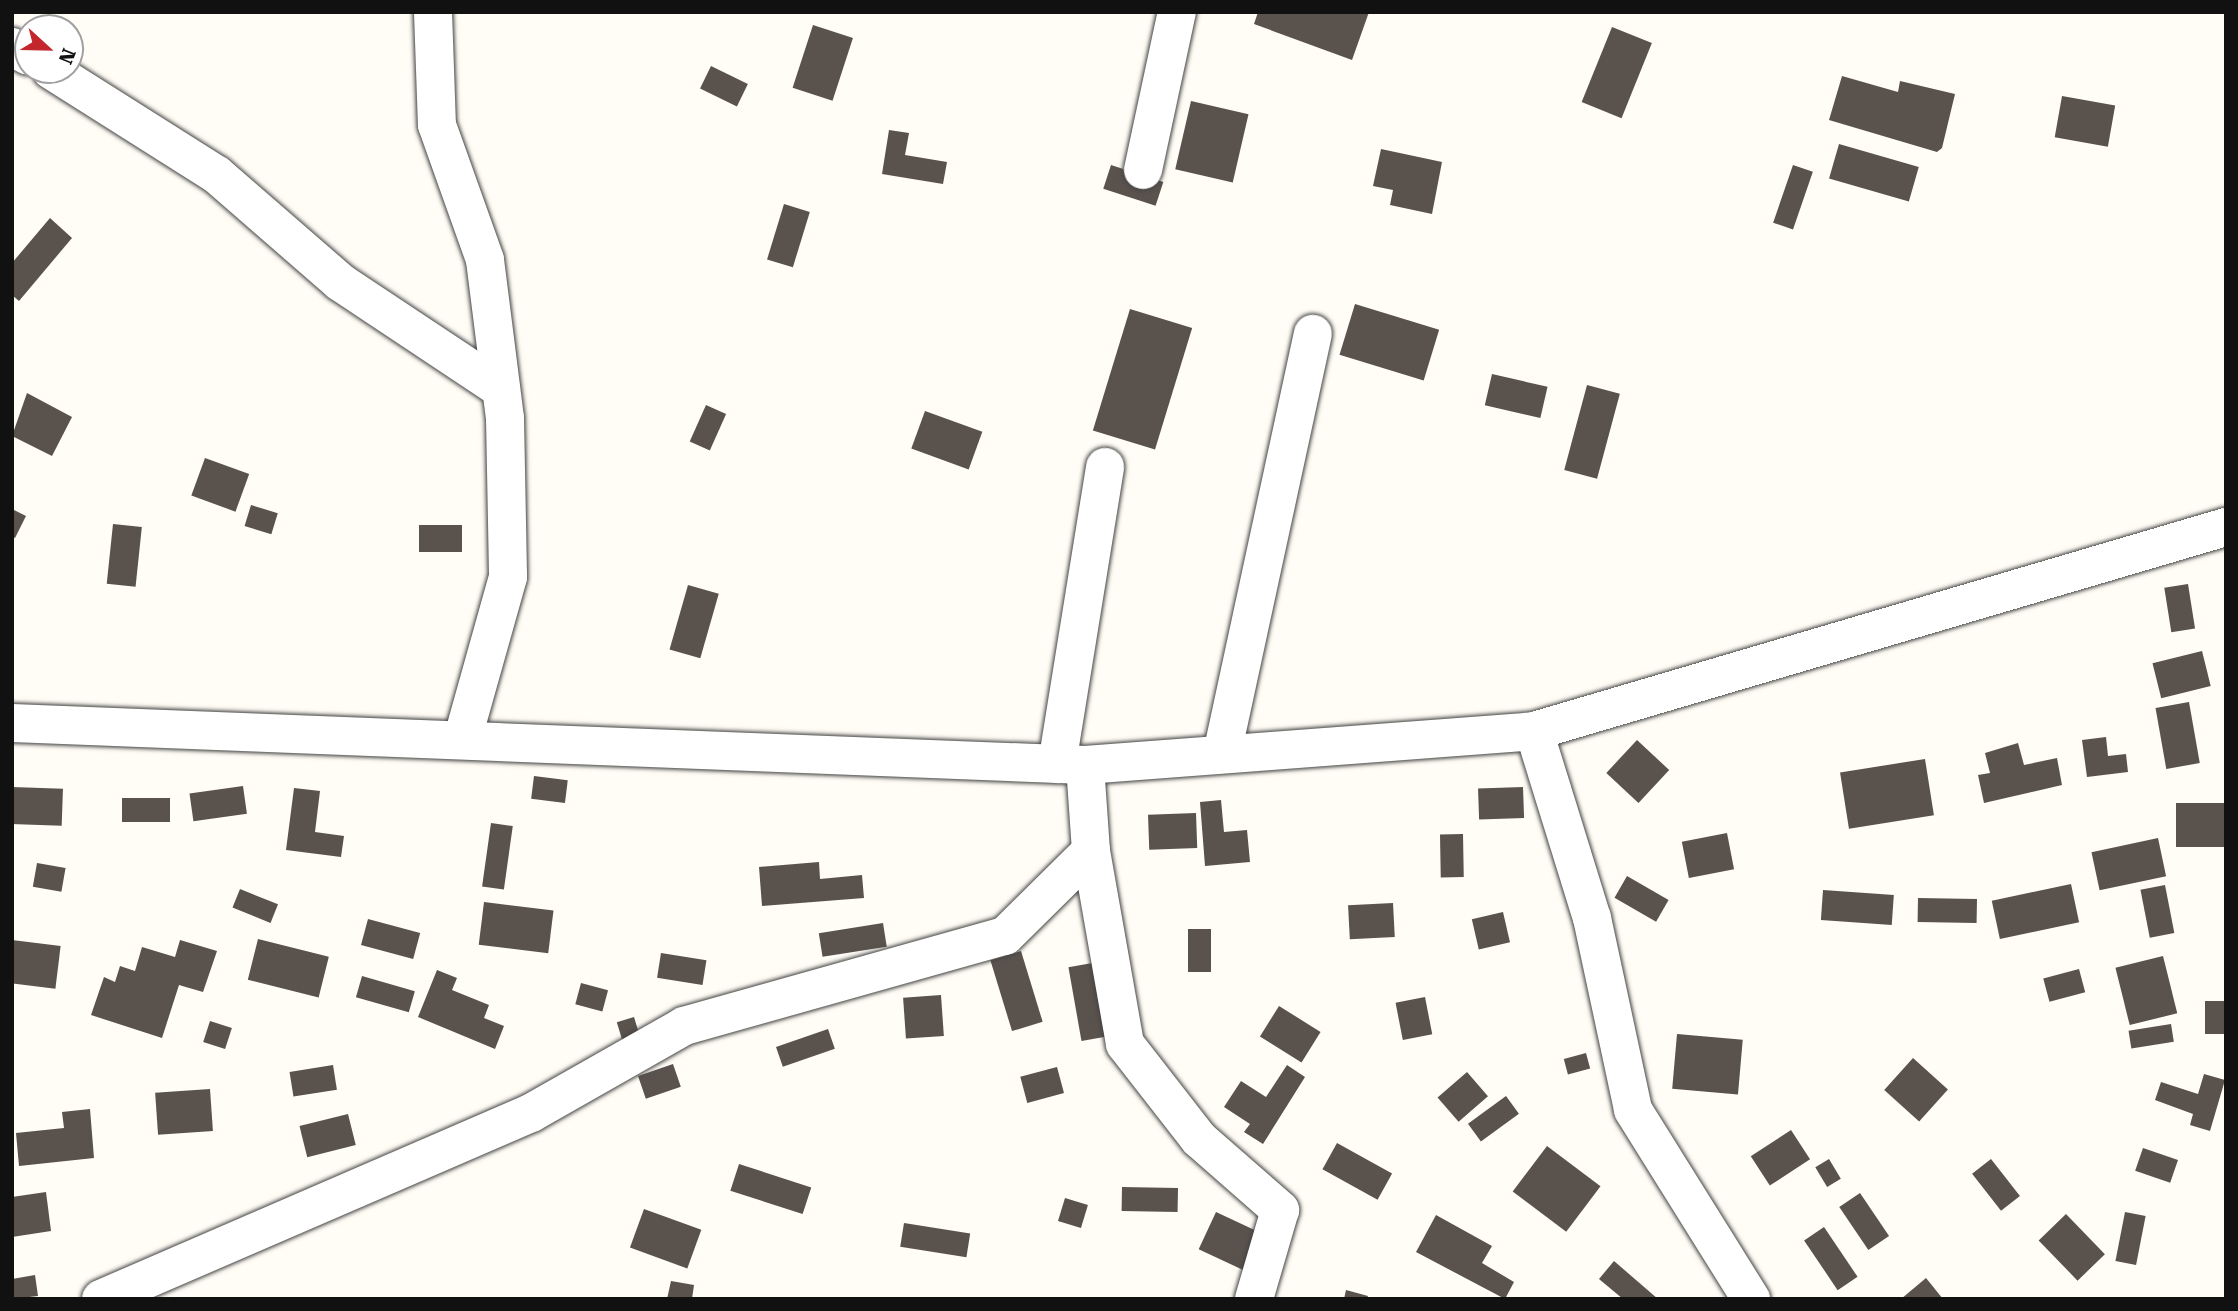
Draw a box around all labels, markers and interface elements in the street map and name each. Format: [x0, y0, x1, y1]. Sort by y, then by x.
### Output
north arrow [14, 14, 84, 84]
text: N [54, 45, 80, 67]

